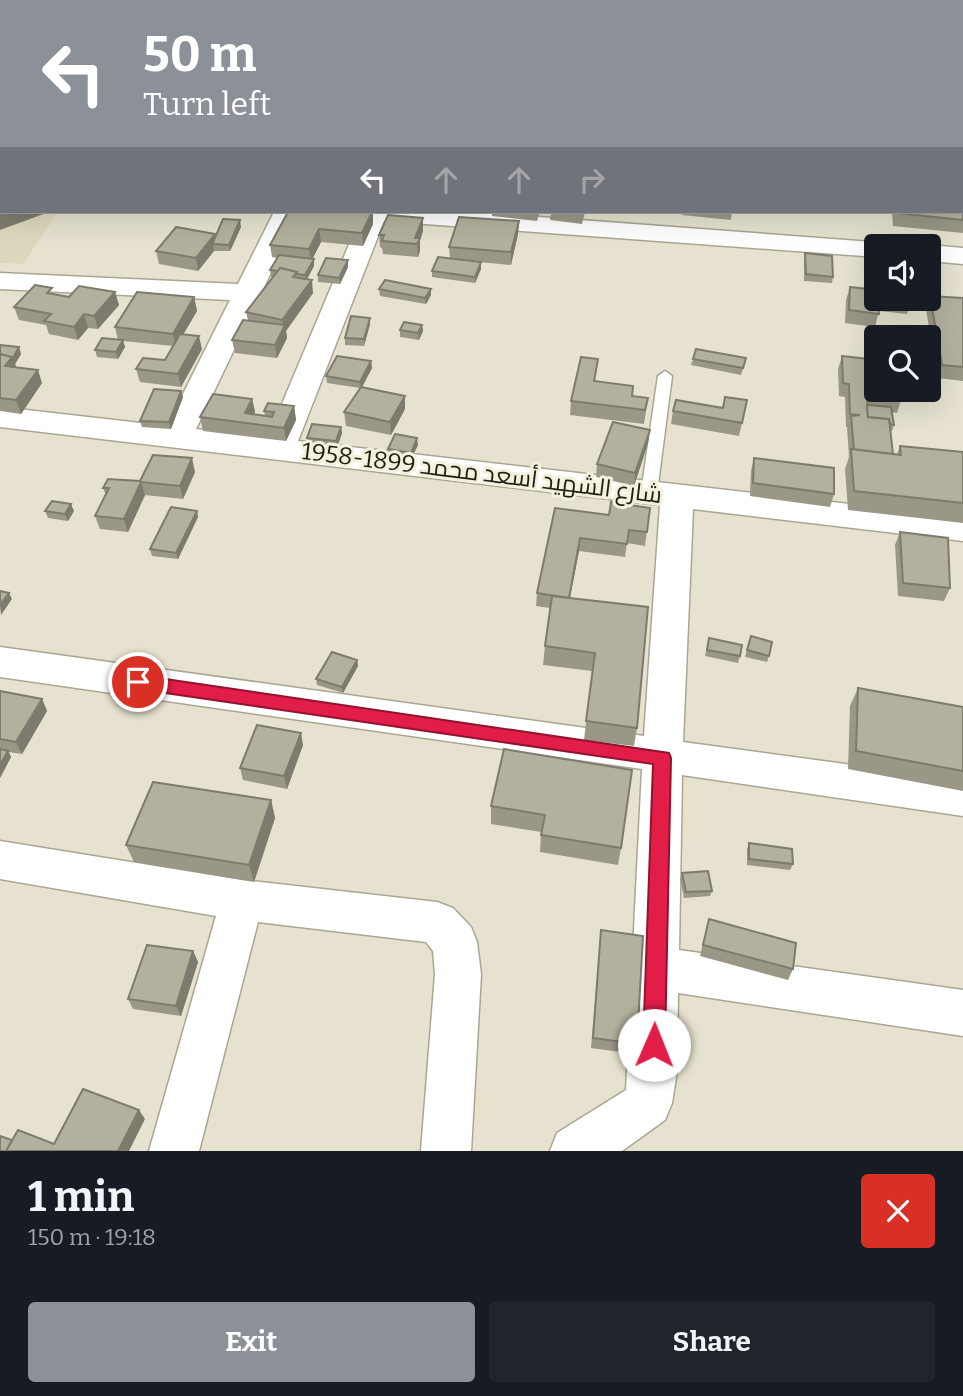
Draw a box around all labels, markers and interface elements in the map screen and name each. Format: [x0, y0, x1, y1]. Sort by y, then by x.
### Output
text: 50 m [143, 25, 256, 84]
icon: left [28, 28, 119, 119]
text: Turn left [143, 85, 271, 123]
icon: left [354, 161, 392, 199]
icon: ahead [427, 161, 465, 199]
icon: ahead [500, 161, 538, 199]
icon: right [573, 161, 611, 199]
map controls [864, 234, 941, 402]
button: sound [864, 234, 941, 311]
button: search [864, 325, 941, 402]
street label: شارع الشهيد أسعد محمد 1899-1958 [300, 435, 664, 511]
pin [108, 652, 168, 712]
icon: arrive [119, 663, 157, 701]
position arrow [617, 1008, 691, 1082]
text: 1 min [28, 1172, 134, 1222]
button: close [861, 1174, 935, 1248]
text: 150 m · 19:18 [28, 1223, 156, 1251]
button: Exit [28, 1302, 475, 1382]
button: Share [489, 1302, 935, 1382]

